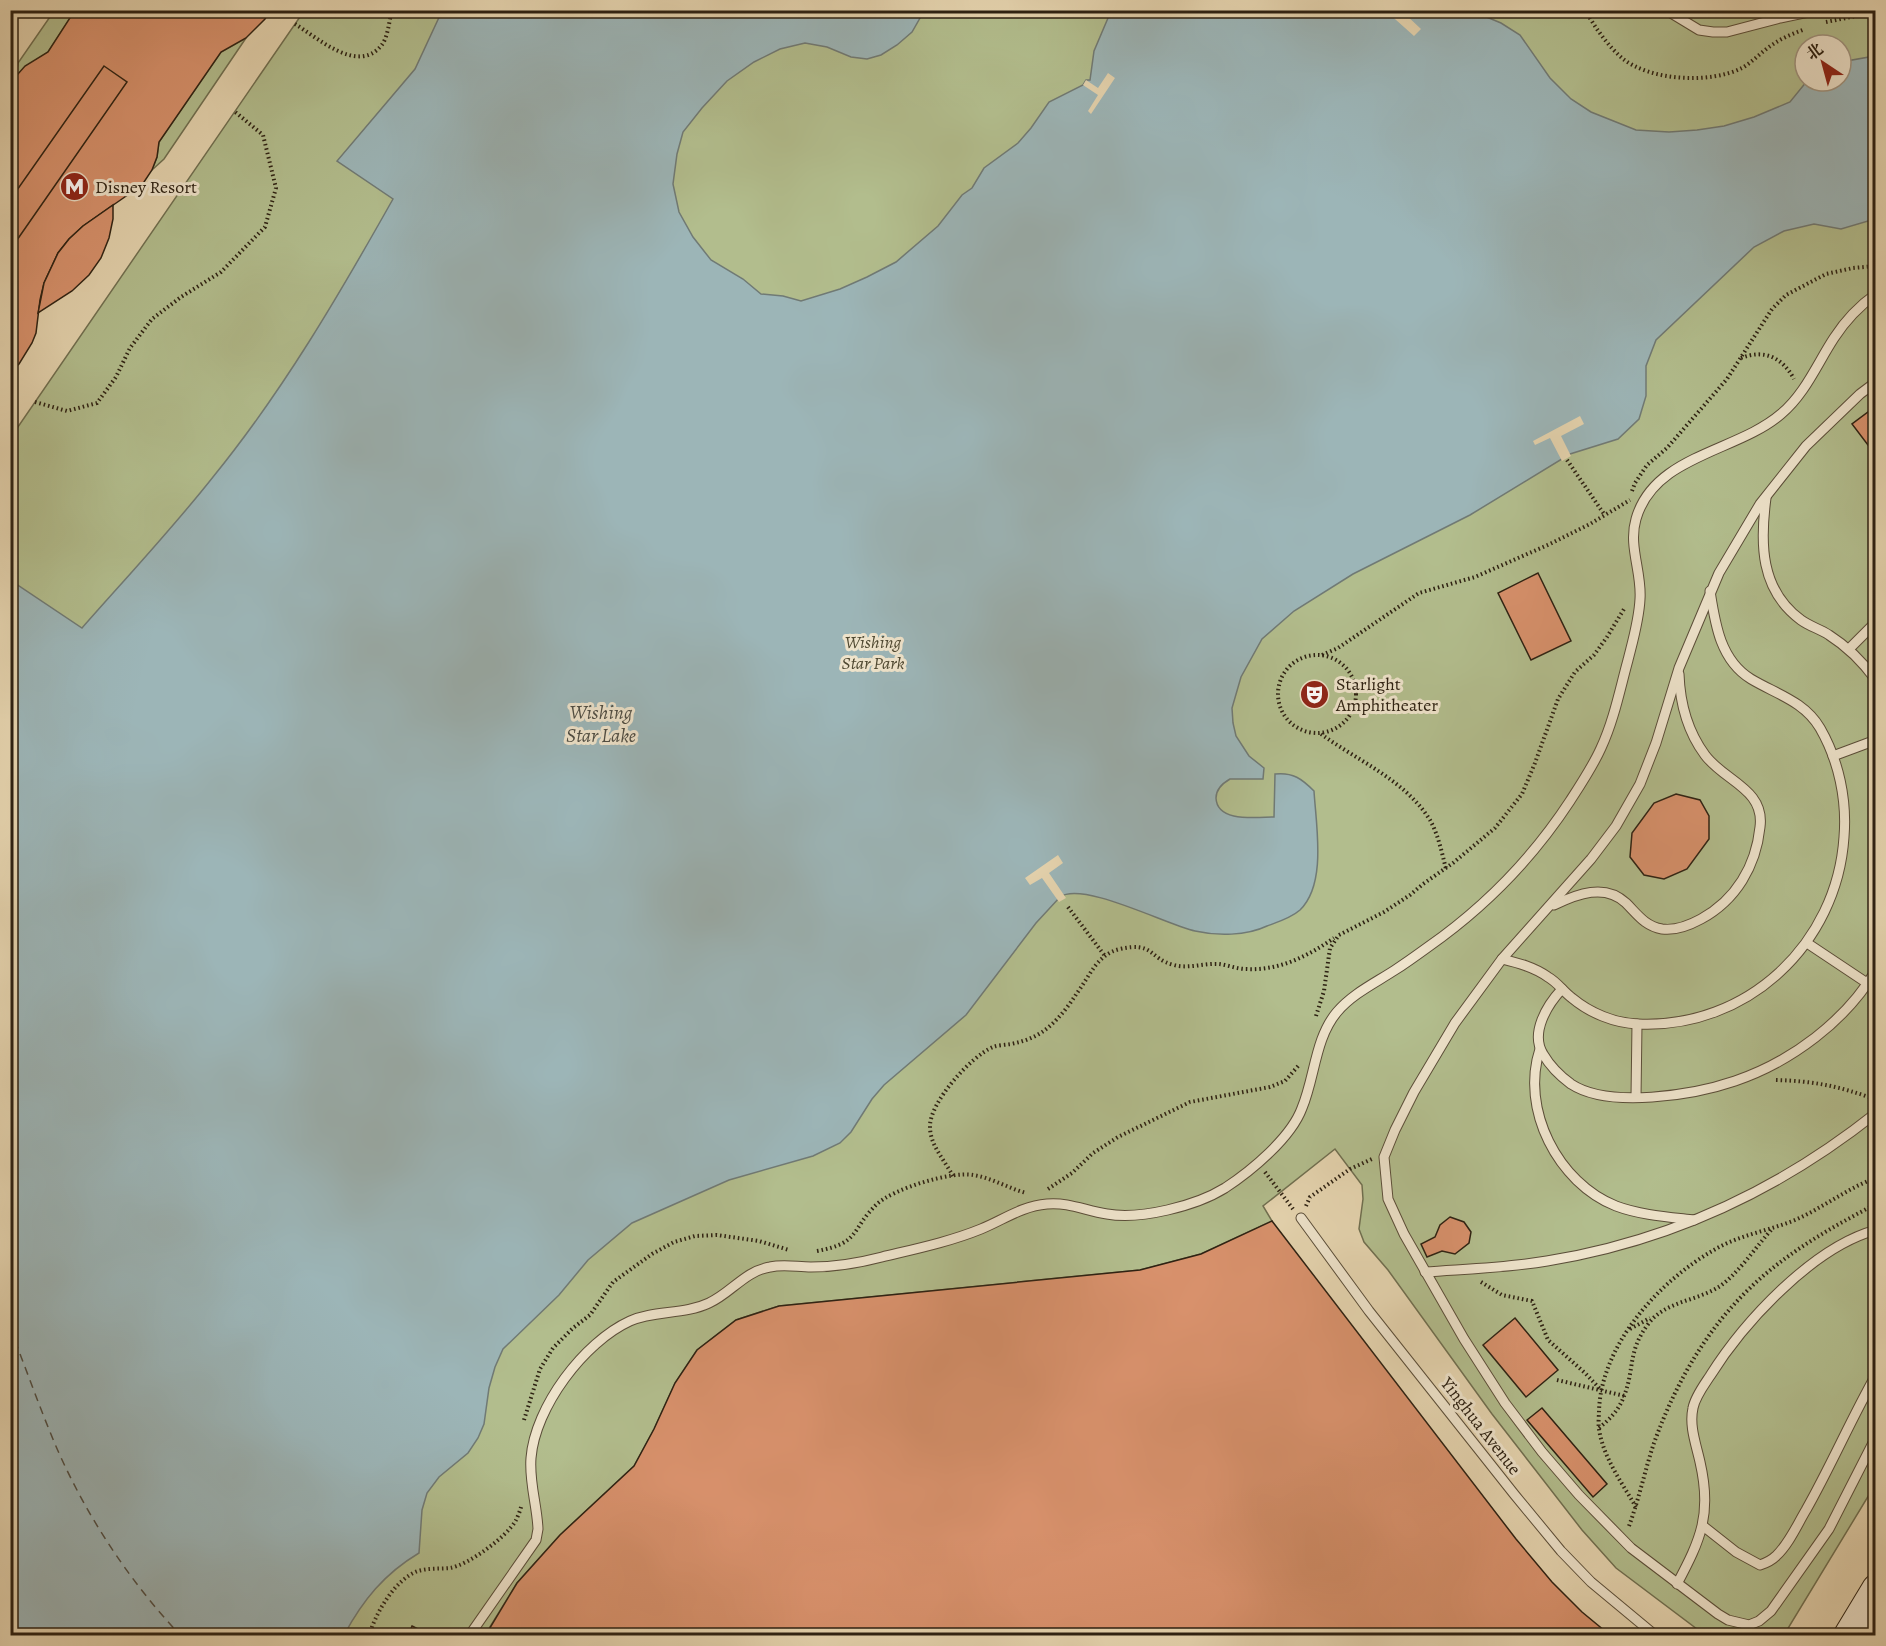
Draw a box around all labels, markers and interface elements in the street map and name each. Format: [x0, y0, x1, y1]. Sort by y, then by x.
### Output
north arrow [1793, 33, 1853, 93]
text: 北 [1802, 38, 1828, 65]
metro station icon: Disney Resort [58, 171, 90, 203]
place label: Disney Resort [95, 175, 197, 199]
park label: Wishing Star Park [842, 630, 904, 675]
place label: Starlight Amphitheater [1335, 672, 1438, 717]
theatre icon: Starlight Amphitheater [1299, 678, 1331, 710]
water label: Wishing Star Lake [566, 699, 636, 749]
street label: Yinghua Avenue [1435, 1371, 1527, 1480]

